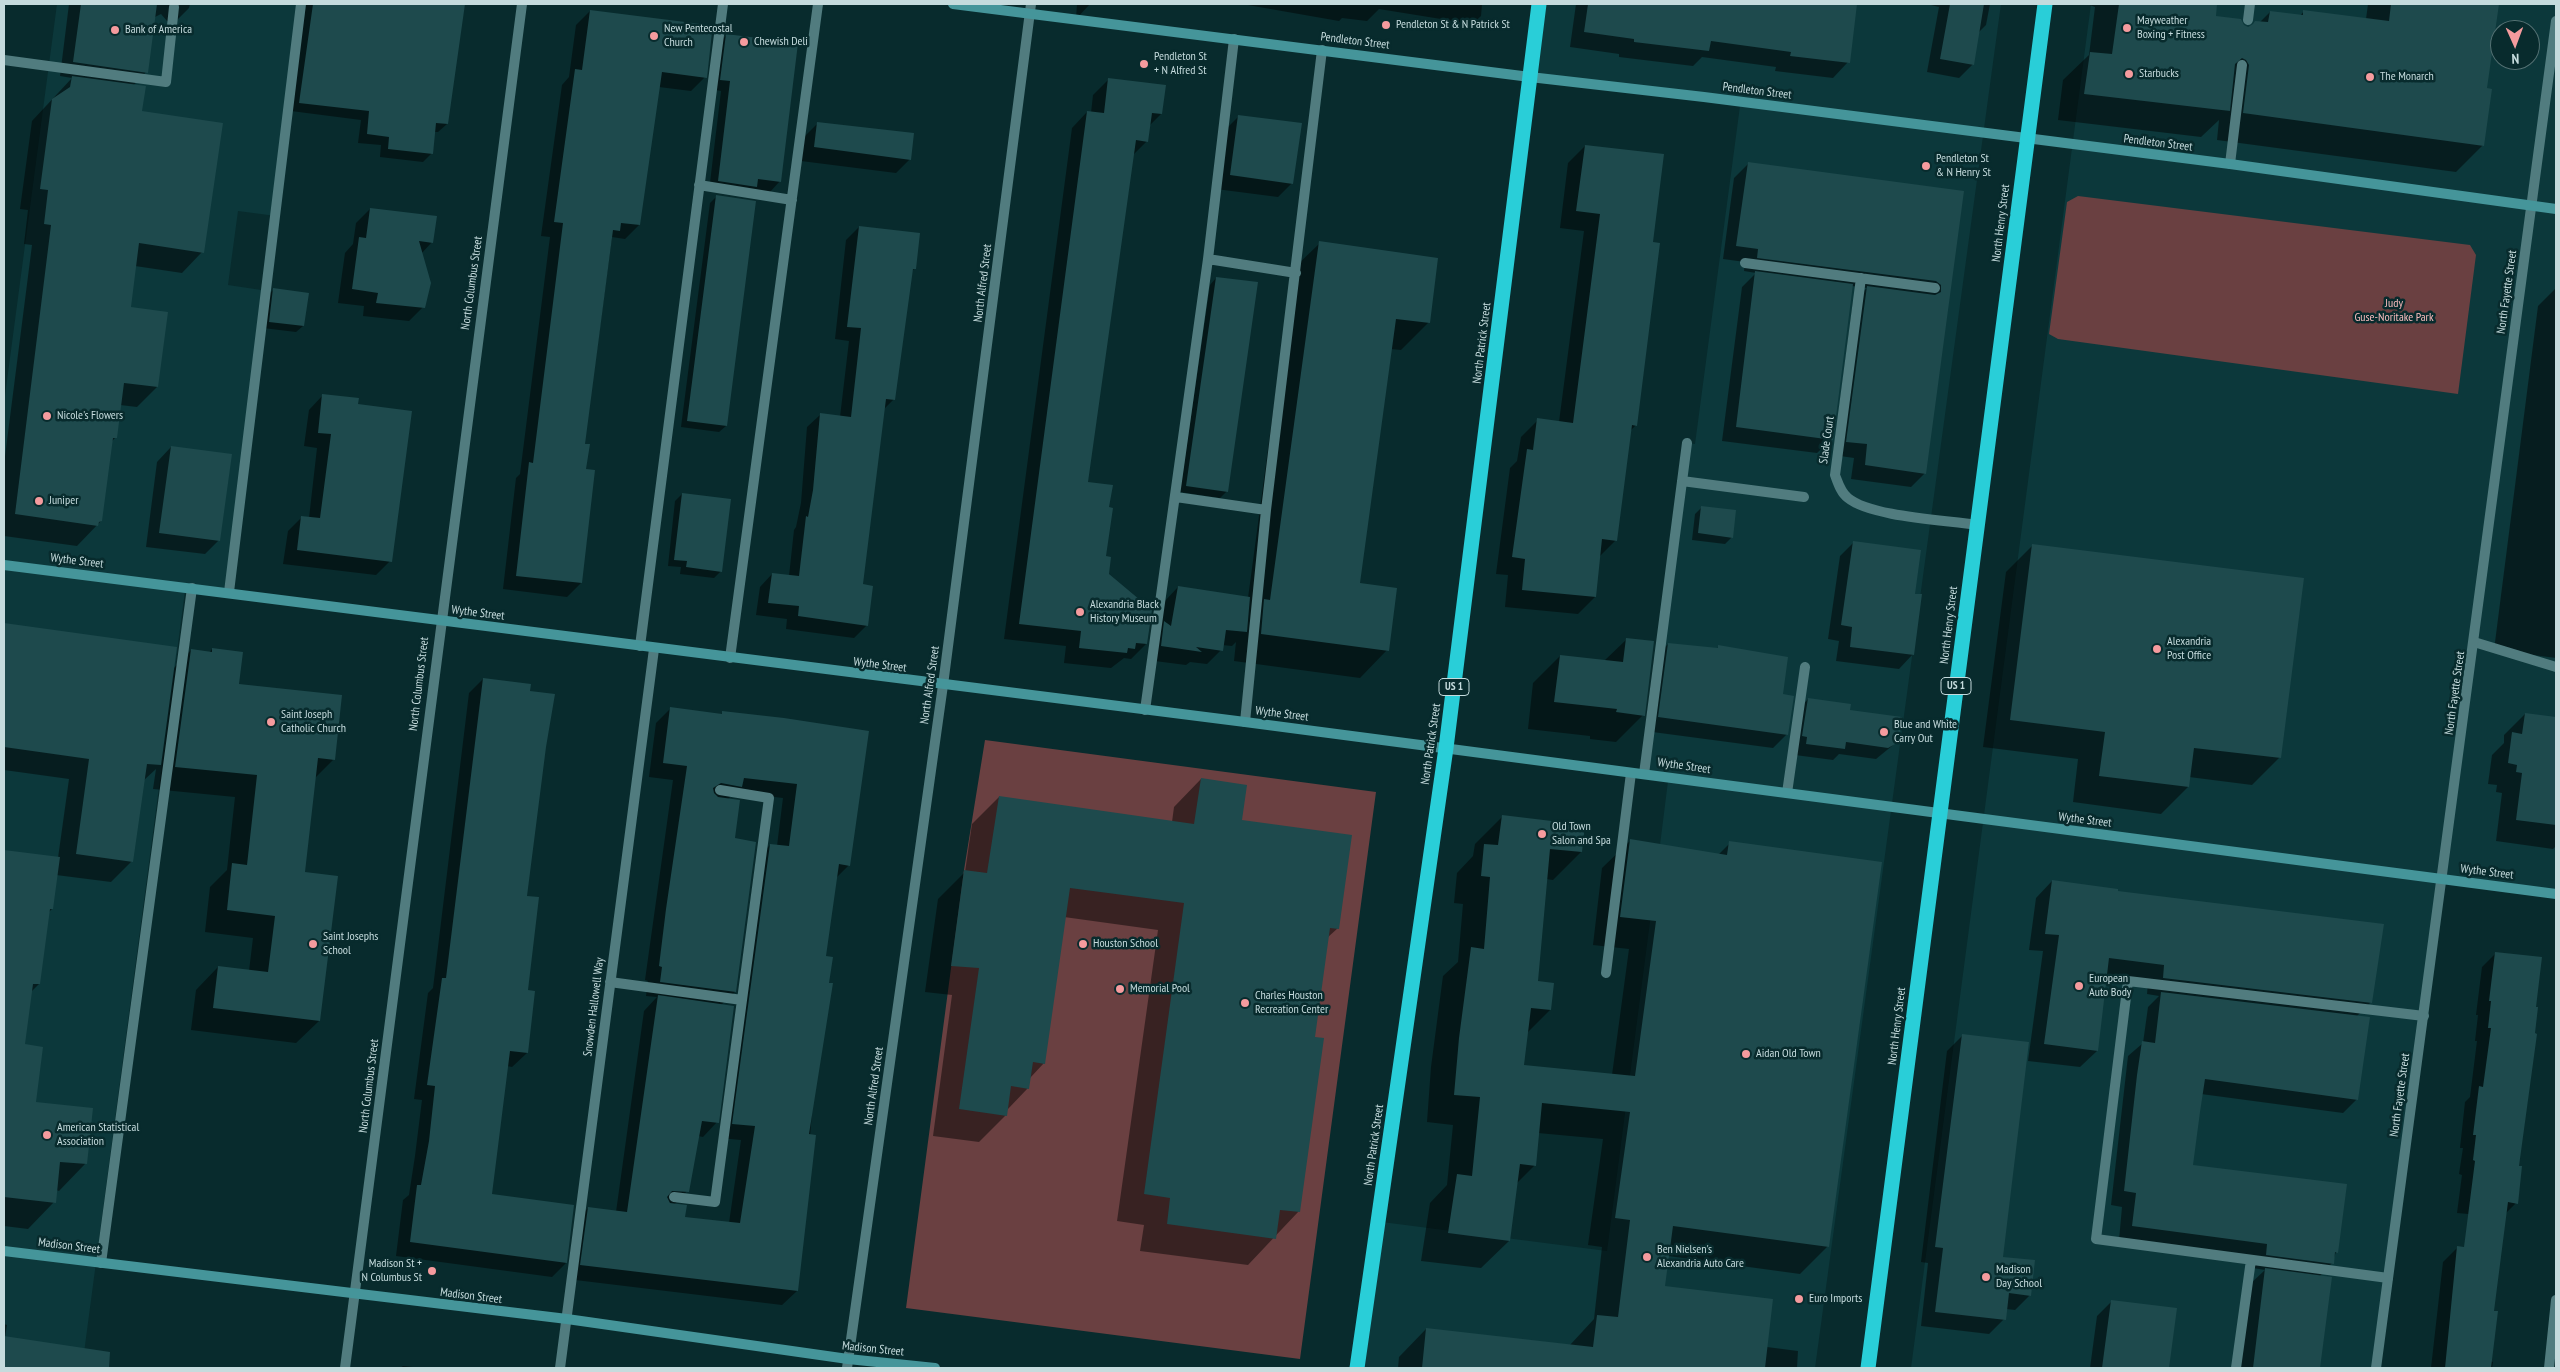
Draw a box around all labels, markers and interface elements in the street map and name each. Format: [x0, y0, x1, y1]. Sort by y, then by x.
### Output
place label: Mayweather Boxing + Fitness [2137, 14, 2205, 42]
place label: Pendleton St & N Patrick St [1396, 18, 1510, 32]
marker: Pendleton St & N Patrick St [1380, 19, 1392, 31]
north arrow [2490, 20, 2540, 70]
place label: New Pentecostal Church [664, 22, 732, 50]
marker: Mayweather Boxing + Fitness [2121, 22, 2133, 34]
place label: Bank of America [125, 23, 192, 37]
marker: Bank of America [109, 24, 121, 36]
marker: New Pentecostal Church [648, 30, 660, 42]
street label: Pendleton Street [1320, 30, 1390, 52]
place label: Chewish Deli [754, 35, 808, 49]
marker: Chewish Deli [738, 36, 750, 48]
place label: Pendleton St + N Alfred St [1154, 50, 1207, 78]
text: N [2511, 50, 2520, 68]
marker: Pendleton St + N Alfred St [1138, 58, 1150, 70]
place label: Starbucks [2139, 67, 2179, 81]
marker: Starbucks [2123, 68, 2135, 80]
place label: The Monarch [2380, 70, 2434, 84]
marker: The Monarch [2364, 71, 2376, 83]
street label: Pendleton Street [1722, 80, 1792, 102]
street label: Pendleton Street [2123, 132, 2193, 154]
place label: Pendleton St & N Henry St [1936, 152, 1991, 180]
marker: Pendleton St & N Henry St [1920, 160, 1932, 172]
street label: North Henry Street [1989, 183, 2013, 263]
street label: North Columbus Street [458, 235, 486, 331]
street label: North Alfred Street [971, 243, 995, 323]
street label: North Fayette Street [2494, 249, 2520, 335]
park label: Judy Guse-Noritake Park [2354, 297, 2434, 325]
street label: North Patrick Street [1470, 302, 1494, 384]
place label: Nicole's Flowers [57, 409, 123, 423]
marker: Nicole's Flowers [41, 410, 53, 422]
street label: Slade Court [1817, 415, 1837, 465]
place label: Juniper [49, 494, 78, 508]
marker: Juniper [33, 495, 45, 507]
street label: Wythe Street [50, 551, 104, 571]
street label: North Henry Street [1937, 585, 1961, 665]
place label: Alexandria Black History Museum [1090, 598, 1159, 626]
street label: Wythe Street [451, 603, 505, 623]
marker: Alexandria Black History Museum [1074, 606, 1086, 618]
place label: Alexandria Post Office [2167, 635, 2211, 663]
street label: North Columbus Street [406, 636, 432, 732]
marker: Alexandria Post Office [2151, 643, 2163, 655]
street label: North Alfred Street [917, 645, 943, 725]
street label: North Fayette Street [2442, 650, 2468, 736]
street label: Wythe Street [853, 655, 907, 675]
road number: US 1 [1941, 678, 1971, 694]
road number: US 1 [1439, 679, 1469, 696]
street label: North Patrick Street [1418, 703, 1444, 785]
street label: Wythe Street [1255, 704, 1309, 724]
place label: Saint Joseph Catholic Church [281, 708, 346, 736]
marker: Saint Joseph Catholic Church [265, 716, 277, 728]
place label: Blue and White Carry Out [1894, 718, 1957, 746]
marker: Blue and White Carry Out [1878, 726, 1890, 738]
street label: Wythe Street [1657, 755, 1711, 777]
street label: Wythe Street [2058, 810, 2112, 830]
place label: Old Town Salon and Spa [1552, 820, 1611, 848]
marker: Old Town Salon and Spa [1536, 828, 1548, 840]
street label: Wythe Street [2460, 862, 2514, 882]
place label: Saint Josephs School [323, 930, 378, 958]
place label: Houston School [1093, 937, 1158, 951]
marker: Saint Josephs School [307, 938, 319, 950]
marker: Houston School [1077, 938, 1089, 950]
street label: Snowden Hallowell Way [581, 957, 607, 1057]
place label: European Auto Body [2089, 972, 2131, 1000]
marker: European Auto Body [2073, 980, 2085, 992]
place label: Memorial Pool [1130, 982, 1190, 996]
marker: Memorial Pool [1114, 983, 1126, 995]
street label: North Henry Street [1885, 986, 1909, 1066]
place label: Charles Houston Recreation Center [1255, 989, 1328, 1017]
marker: Charles Houston Recreation Center [1239, 997, 1251, 1009]
street label: North Columbus Street [356, 1038, 382, 1134]
street label: North Alfred Street [861, 1046, 887, 1126]
place label: Aidan Old Town [1756, 1047, 1821, 1061]
marker: Aidan Old Town [1740, 1048, 1752, 1060]
street label: North Fayette Street [2387, 1052, 2413, 1138]
street label: North Patrick Street [1361, 1104, 1387, 1186]
place label: American Statistical Association [57, 1121, 139, 1149]
marker: American Statistical Association [41, 1129, 53, 1141]
street label: Madison Street [37, 1235, 101, 1257]
place label: Ben Nielsen's Alexandria Auto Care [1657, 1243, 1744, 1271]
marker: Ben Nielsen's Alexandria Auto Care [1641, 1251, 1653, 1263]
place label: Madison St + N Columbus St [361, 1257, 422, 1285]
place label: Madison Day School [1996, 1263, 2042, 1291]
marker: Madison St + N Columbus St [426, 1265, 438, 1277]
marker: Madison Day School [1980, 1271, 1992, 1283]
street label: Madison Street [439, 1285, 503, 1307]
place label: Euro Imports [1809, 1292, 1862, 1306]
marker: Euro Imports [1793, 1293, 1805, 1305]
street label: Madison Street [841, 1339, 905, 1359]

